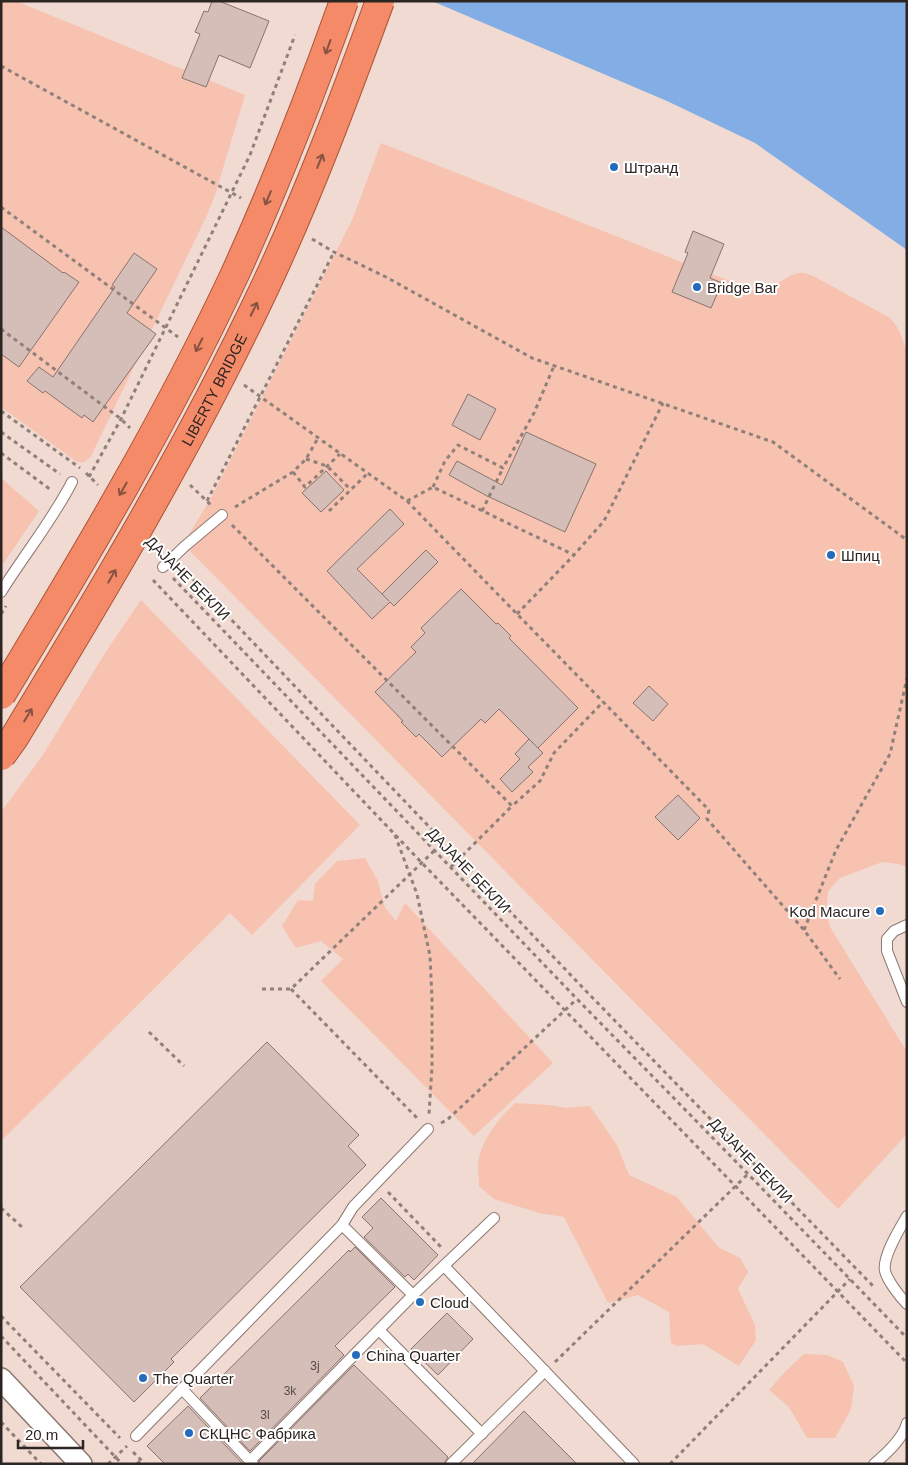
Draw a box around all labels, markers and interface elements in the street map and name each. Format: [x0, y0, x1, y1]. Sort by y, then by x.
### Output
one-way arrow [323, 39, 332, 54]
one-way arrow [315, 154, 325, 169]
place label: Штранд [624, 159, 679, 176]
marker: Штранд [608, 161, 620, 173]
one-way arrow [263, 190, 273, 205]
place label: Bridge Bar [707, 279, 778, 296]
marker: Bridge Bar [691, 281, 703, 293]
one-way arrow [249, 302, 259, 317]
street label: LIBERTY BRIDGE [178, 331, 250, 448]
one-way arrow [194, 338, 204, 353]
one-way arrow [118, 481, 128, 496]
street label: ДАЈАНЕ БЕКЛИ [142, 532, 234, 624]
place label: Шпиц [841, 547, 880, 564]
marker: Шпиц [825, 549, 837, 561]
one-way arrow [107, 570, 117, 584]
one-way arrow [23, 709, 33, 723]
street label: ДАЈАНЕ БЕКЛИ [424, 824, 514, 916]
place label: Kod Macure [789, 903, 870, 920]
marker: Kod Macure [874, 905, 886, 917]
street label: ДАЈАНЕ БЕКЛИ [706, 1114, 796, 1206]
place label: Cloud [430, 1294, 469, 1311]
marker: Cloud [414, 1296, 426, 1308]
place label: China Quarter [366, 1347, 460, 1364]
marker: China Quarter [350, 1349, 362, 1361]
house number: 3j [310, 1359, 320, 1373]
place label: The Quarter [153, 1370, 234, 1387]
marker: The Quarter [137, 1372, 149, 1384]
house number: 3k [284, 1384, 297, 1398]
house number: 3l [260, 1408, 270, 1422]
scale bar [18, 1418, 82, 1450]
place label: СКЦНС Фабрика [199, 1425, 316, 1442]
text: 20 m [25, 1426, 58, 1443]
marker: СКЦНС Фабрика [183, 1427, 195, 1439]

